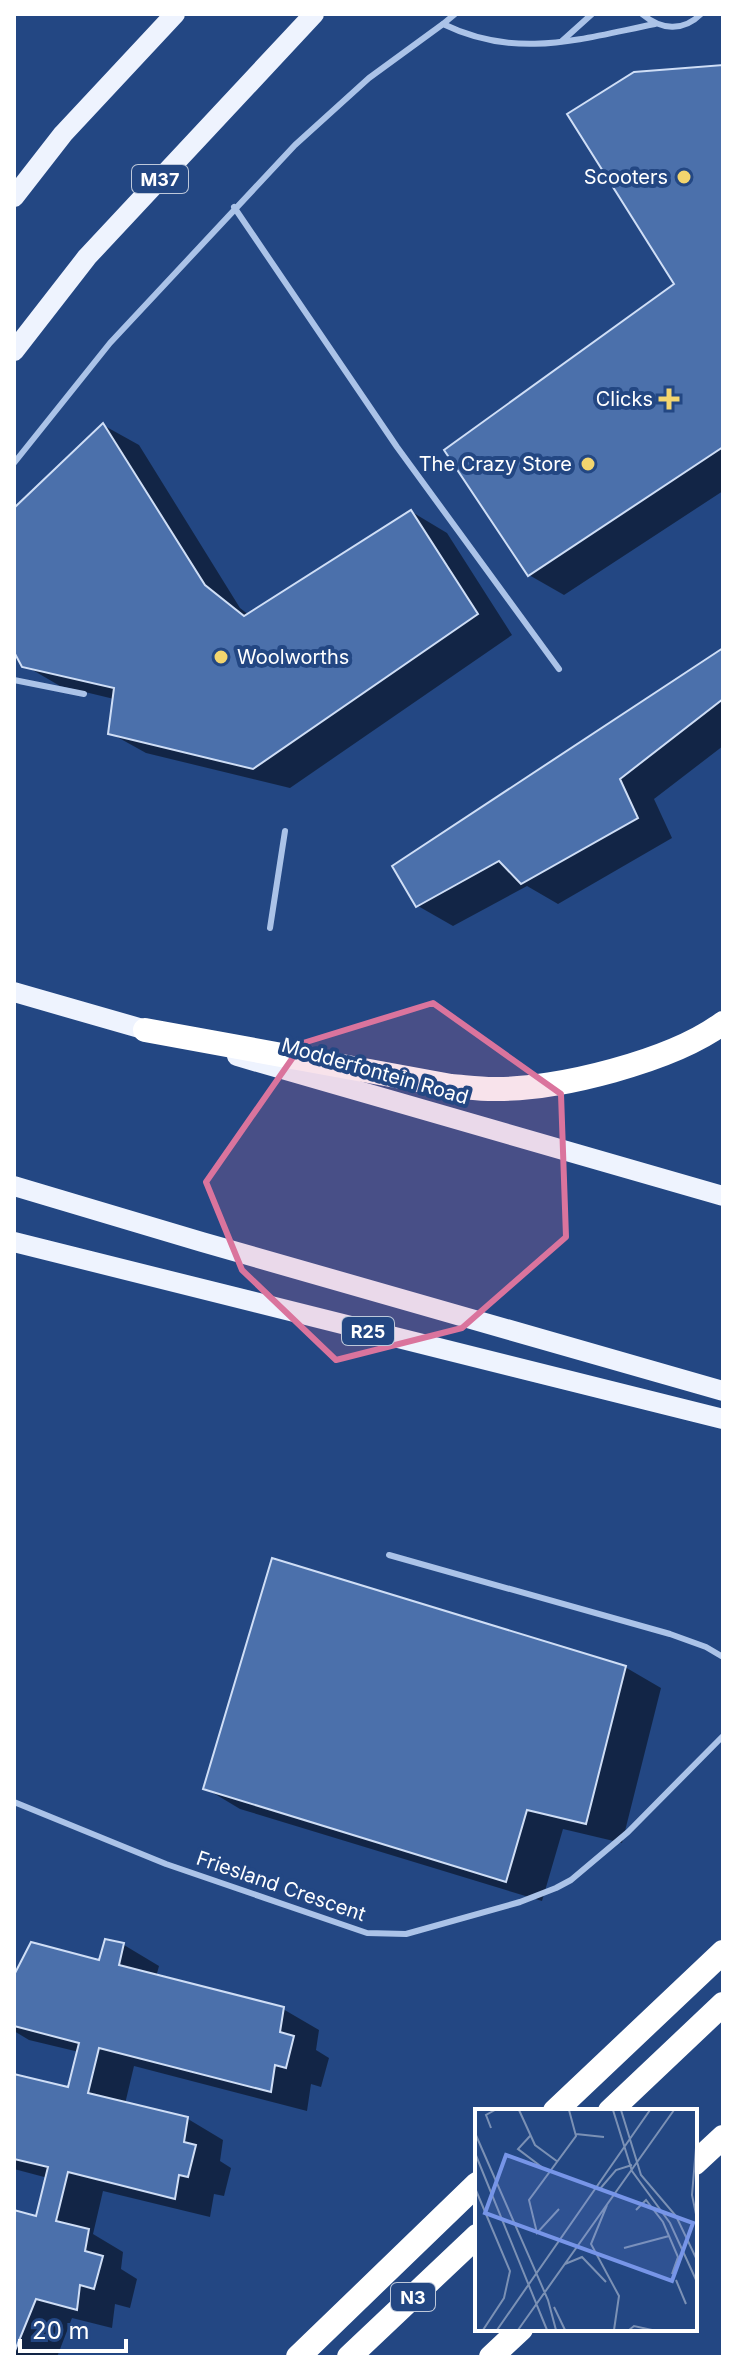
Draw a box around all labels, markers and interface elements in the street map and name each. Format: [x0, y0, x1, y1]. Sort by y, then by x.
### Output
road number: M37 [132, 165, 188, 193]
place label: Scooters [584, 165, 668, 189]
marker: Scooters [675, 168, 693, 186]
place label: Clicks [596, 387, 653, 411]
marker: Clicks [660, 390, 678, 408]
place label: The Crazy Store [419, 452, 572, 476]
marker: The Crazy Store [579, 455, 597, 473]
place label: Woolworths [237, 645, 349, 669]
marker: Woolworths [212, 648, 230, 666]
street label: Modderfontein Road [279, 1033, 471, 1109]
road number: R25 [342, 1317, 394, 1345]
street label: Friesland Crescent [193, 1846, 369, 1926]
inset map [475, 2109, 697, 2331]
road number: N3 [391, 2283, 435, 2311]
scale bar [20, 2303, 126, 2353]
text: 20 m [32, 2316, 90, 2345]

